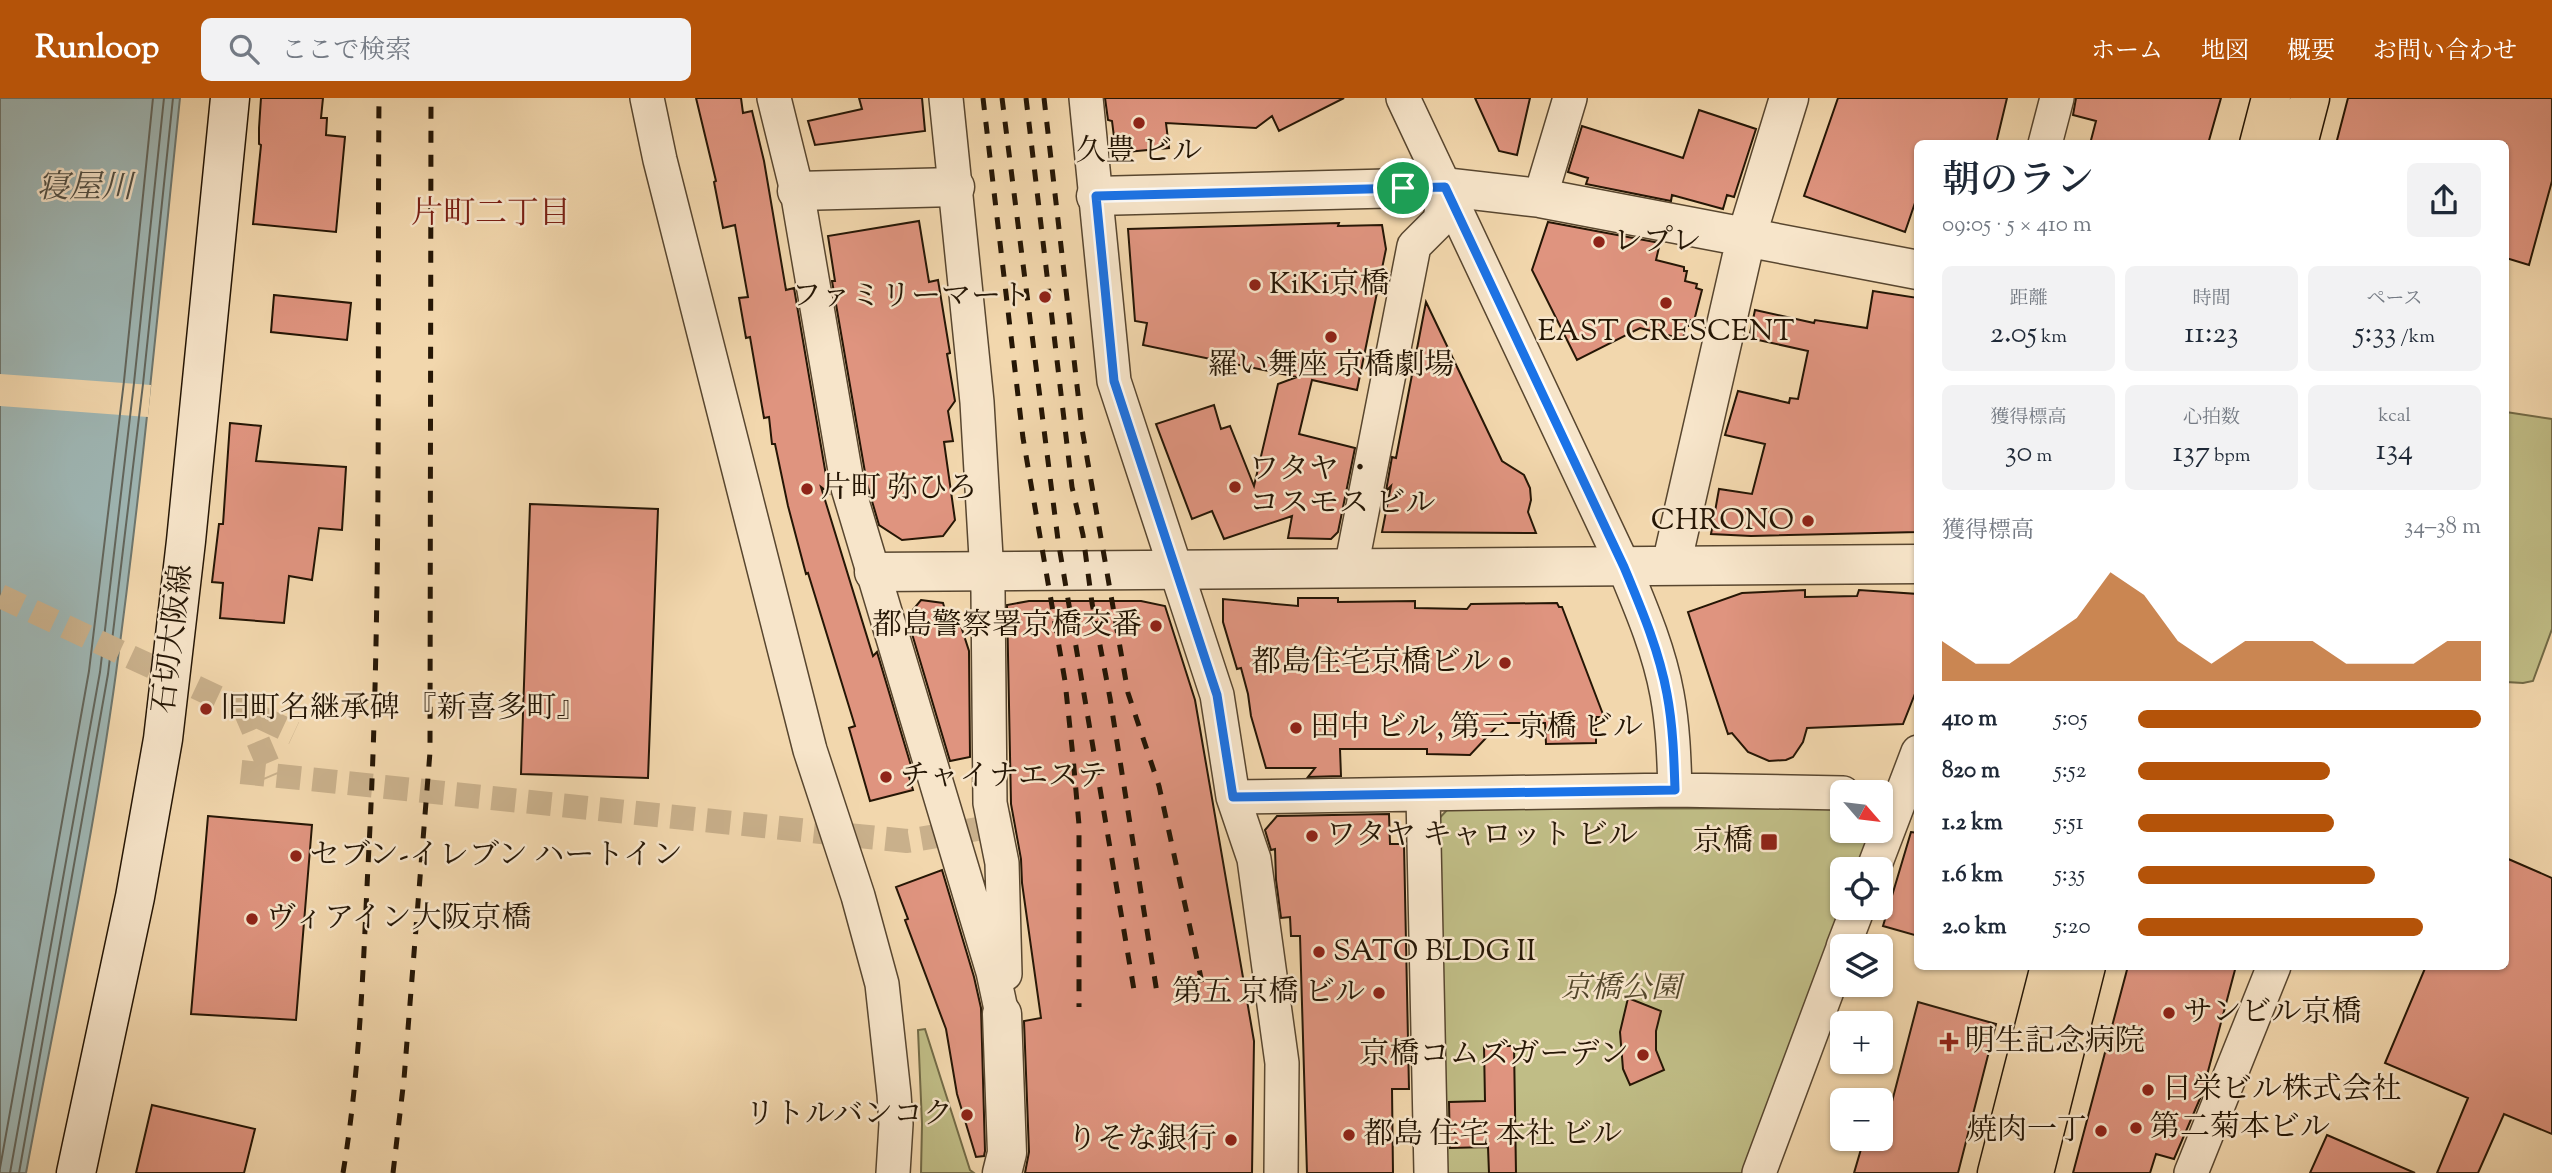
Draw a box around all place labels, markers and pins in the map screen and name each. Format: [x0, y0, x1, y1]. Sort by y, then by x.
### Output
marker: 久豊 ビル [1131, 115, 1147, 131]
place label: 久豊 ビル [1076, 131, 1202, 174]
pin [1373, 158, 1433, 218]
place label: レプレ [1613, 221, 1702, 264]
marker: レプレ [1591, 234, 1607, 250]
place label: KiKi京橋 [1269, 264, 1389, 307]
place label: ファミリーマート [792, 276, 1031, 319]
marker: KiKi京橋 [1247, 277, 1263, 293]
marker: ファミリーマート [1037, 289, 1053, 305]
marker: EAST CRESCENT [1658, 295, 1674, 311]
place label: EAST CRESCENT [1538, 311, 1794, 354]
marker: 羅い舞座 京橋劇場 [1323, 329, 1339, 345]
place label: 羅い舞座 京橋劇場 [1208, 345, 1454, 388]
place label: ワタヤ ・ コスモス ビル [1249, 449, 1435, 526]
place label: 片町 弥ひろ [821, 468, 977, 511]
marker: ワタヤ ・ コスモス ビル [1227, 479, 1243, 495]
marker: 片町 弥ひろ [799, 481, 815, 497]
place label: CHRONO [1651, 500, 1794, 543]
marker: CHRONO [1800, 513, 1816, 529]
place label: 都島警察署京橋交番 [872, 605, 1142, 648]
marker: 都島警察署京橋交番 [1148, 618, 1164, 634]
place label: 都島住宅京橋ビル [1251, 642, 1491, 685]
marker: 都島住宅京橋ビル [1497, 655, 1513, 671]
place label: 旧町名継承碑 『新喜多町』 [220, 688, 586, 731]
marker: 旧町名継承碑 『新喜多町』 [198, 701, 214, 717]
place label: 田中 ビル, 第三 京橋 ビル [1310, 707, 1643, 750]
marker: 田中 ビル, 第三 京橋 ビル [1288, 720, 1304, 736]
place label: チャイナエステ [900, 756, 1107, 799]
marker: チャイナエステ [878, 769, 894, 785]
place label: ワタヤ キャロット ビル [1326, 815, 1638, 858]
place label: 京橋 [1693, 821, 1753, 864]
marker: ワタヤ キャロット ビル [1304, 828, 1320, 844]
marker: 京橋 [1759, 832, 1779, 852]
place label: セブン-イレブン ハートイン [310, 835, 683, 878]
marker: セブン-イレブン ハートイン [288, 848, 304, 864]
place label: ヴィアイン大阪京橋 [266, 898, 532, 941]
marker: ヴィアイン大阪京橋 [244, 911, 260, 927]
place label: SATO BLDG II [1333, 931, 1536, 974]
marker: SATO BLDG II [1311, 944, 1327, 960]
place label: 第五 京橋 ビル [1172, 972, 1365, 1015]
marker: 第五 京橋 ビル [1371, 985, 1387, 1001]
place label: サンビル京橋 [2183, 992, 2362, 1035]
marker: サンビル京橋 [2161, 1005, 2177, 1021]
place label: 明生記念病院 [1965, 1021, 2145, 1064]
marker: 明生記念病院 [1939, 1032, 1959, 1052]
place label: 京橋コムズガーデン [1360, 1034, 1629, 1077]
marker: 京橋コムズガーデン [1635, 1047, 1651, 1063]
place label: 日栄ビル株式会社 [2162, 1069, 2402, 1112]
marker: 日栄ビル株式会社 [2140, 1082, 2156, 1098]
place label: リトルバンコク [745, 1094, 953, 1137]
marker: リトルバンコク [959, 1107, 975, 1123]
place label: 第二菊本ビル [2150, 1107, 2330, 1150]
place label: 焼肉一丁 [1967, 1110, 2087, 1153]
place label: 都島 住宅 本社 ビル [1363, 1114, 1622, 1157]
place label: りそな銀行 [1067, 1119, 1217, 1162]
marker: 第二菊本ビル [2128, 1120, 2144, 1136]
marker: 焼肉一丁 [2093, 1123, 2109, 1139]
marker: 都島 住宅 本社 ビル [1341, 1127, 1357, 1143]
marker: りそな銀行 [1223, 1132, 1239, 1148]

